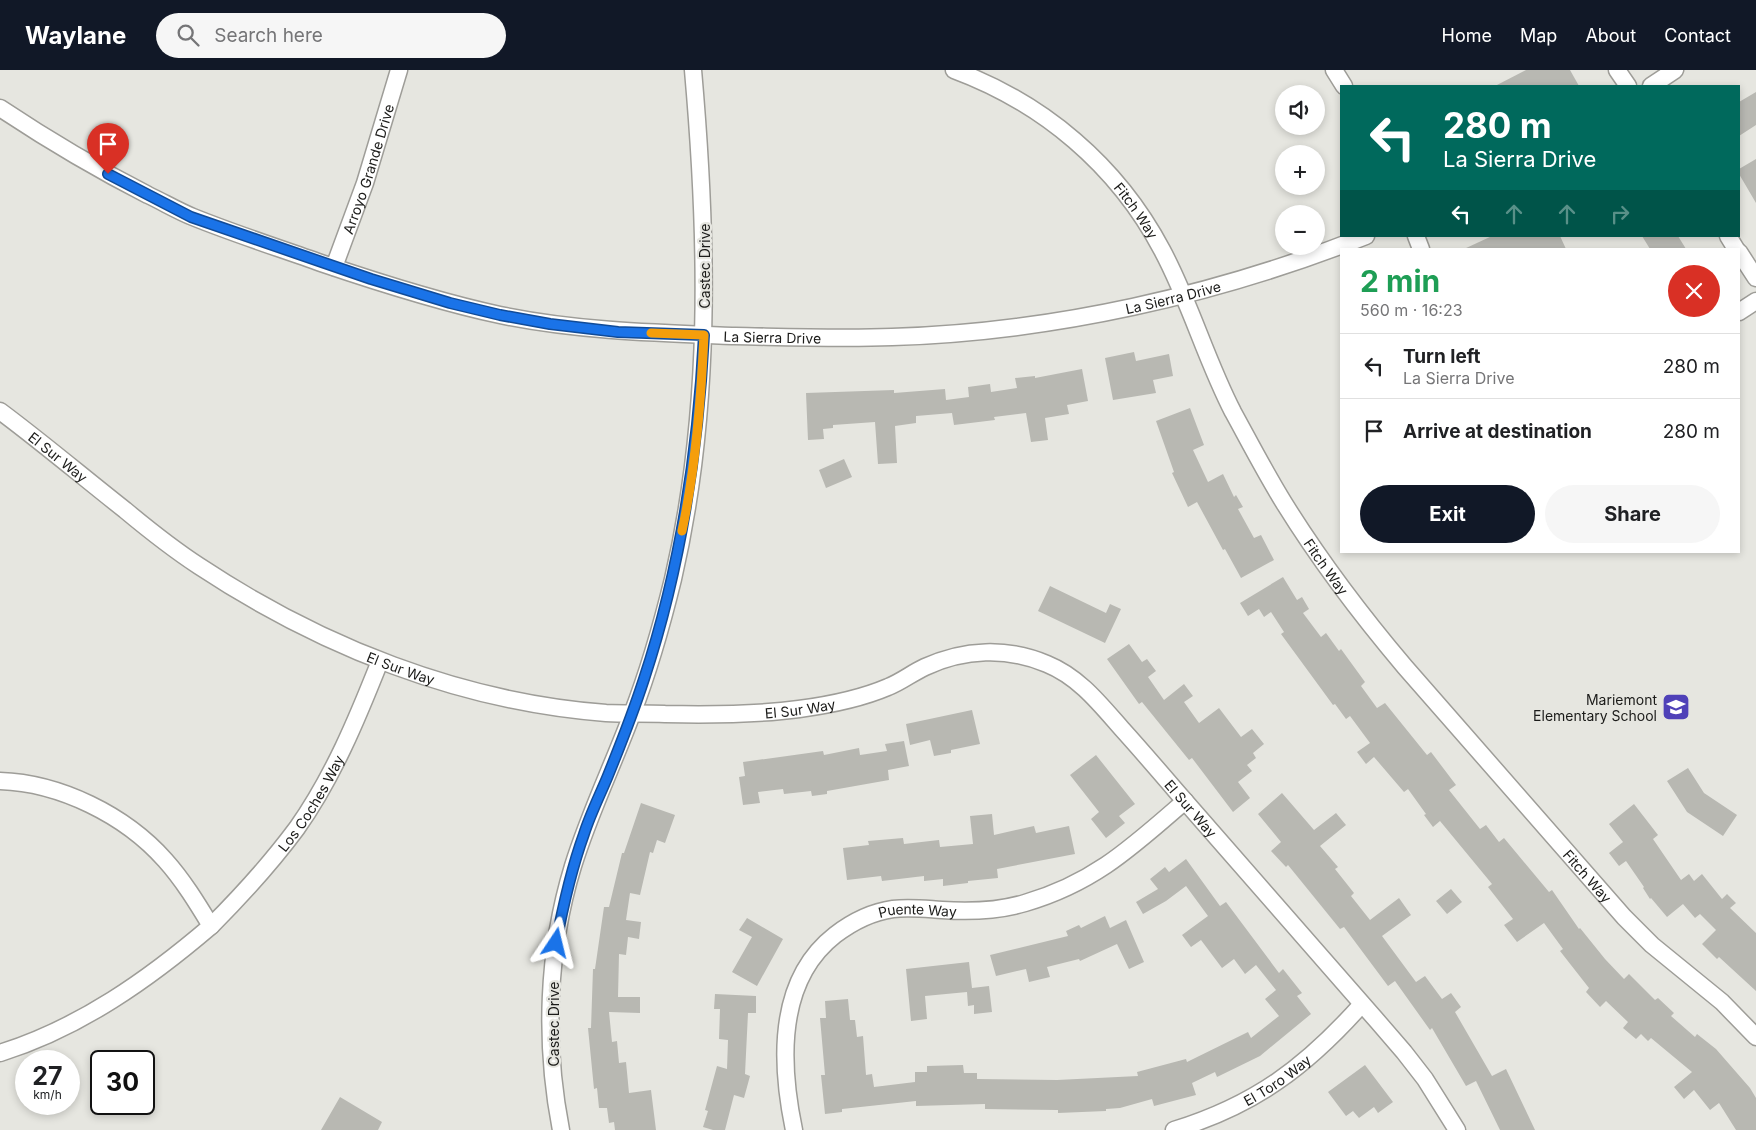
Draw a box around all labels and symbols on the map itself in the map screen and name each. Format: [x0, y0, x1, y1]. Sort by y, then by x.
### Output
street label: Arroyo Grande Drive [339, 102, 397, 236]
pin [87, 123, 129, 174]
street label: Fitch Way [1111, 179, 1162, 241]
street label: Castec Drive [696, 224, 713, 308]
street label: La Sierra Drive [1124, 277, 1223, 317]
street label: La Sierra Drive [723, 327, 821, 346]
street label: El Sur Way [25, 428, 91, 485]
street label: Fitch Way [1301, 535, 1353, 598]
street label: El Sur Way [365, 648, 437, 688]
place label: Mariemont Elementary School [1533, 691, 1657, 724]
school or university icon: Mariemont Elementary School [1661, 692, 1691, 722]
street label: El Sur Way [764, 695, 837, 721]
street label: Los Coches Way [274, 752, 347, 855]
street label: El Sur Way [1161, 776, 1221, 841]
street label: Fitch Way [1560, 846, 1616, 906]
street label: Puente Way [876, 900, 957, 920]
position arrow [529, 916, 581, 968]
street label: Castec Drive [545, 982, 562, 1066]
speed limit sign: 30 [90, 1050, 155, 1115]
street label: El Toro Way [1240, 1051, 1314, 1109]

